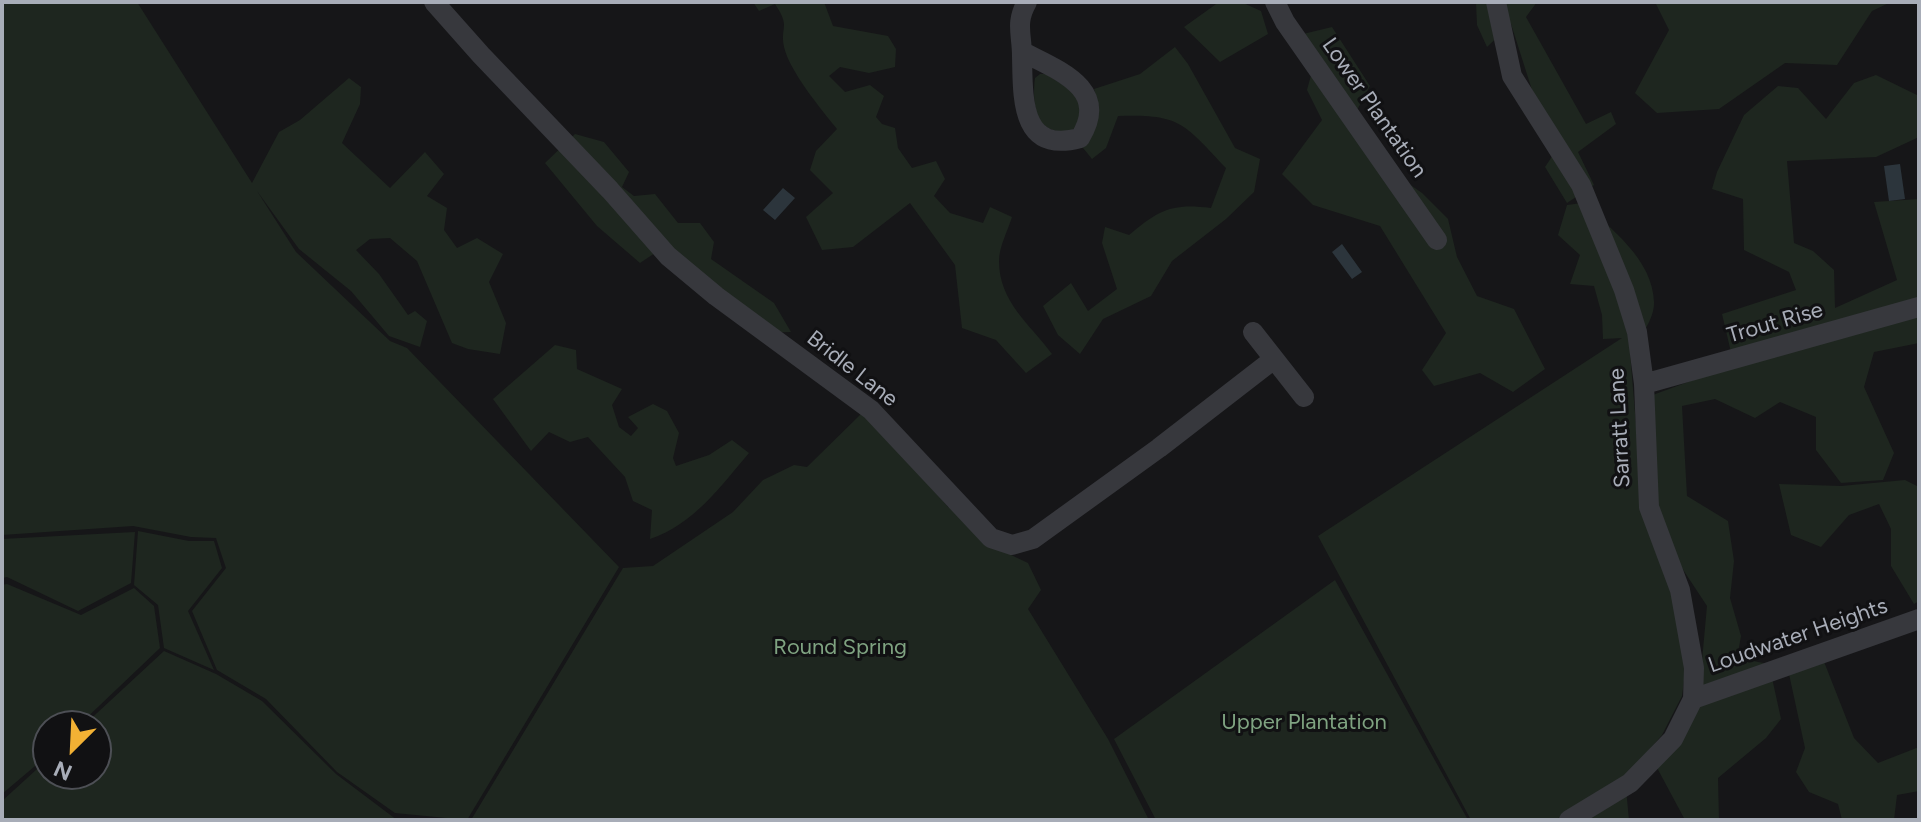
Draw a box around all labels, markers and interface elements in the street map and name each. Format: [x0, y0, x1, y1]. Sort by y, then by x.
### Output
street label: Lower Plantation [1316, 33, 1432, 183]
street label: Trout Rise [1724, 297, 1826, 349]
street label: Bridle Lane [801, 325, 903, 413]
street label: Sarratt Lane [1604, 367, 1636, 489]
street label: Loudwater Heights [1705, 593, 1891, 679]
park label: Round Spring [773, 635, 907, 661]
north arrow [32, 710, 112, 790]
park label: Upper Plantation [1221, 710, 1387, 736]
text: N [50, 755, 76, 786]

